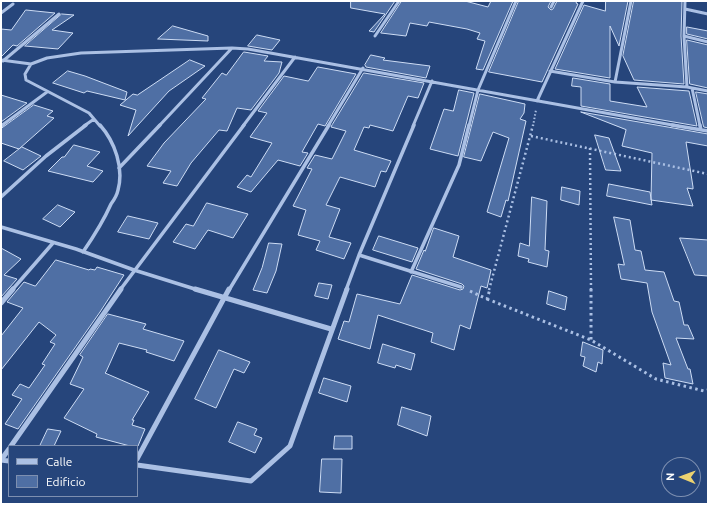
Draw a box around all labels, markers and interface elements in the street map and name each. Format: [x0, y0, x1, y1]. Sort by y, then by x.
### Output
legend [8, 445, 138, 497]
text: Calle [46, 455, 72, 468]
north arrow [661, 457, 701, 497]
text: N [664, 473, 676, 481]
text: Edificio [46, 475, 86, 488]

